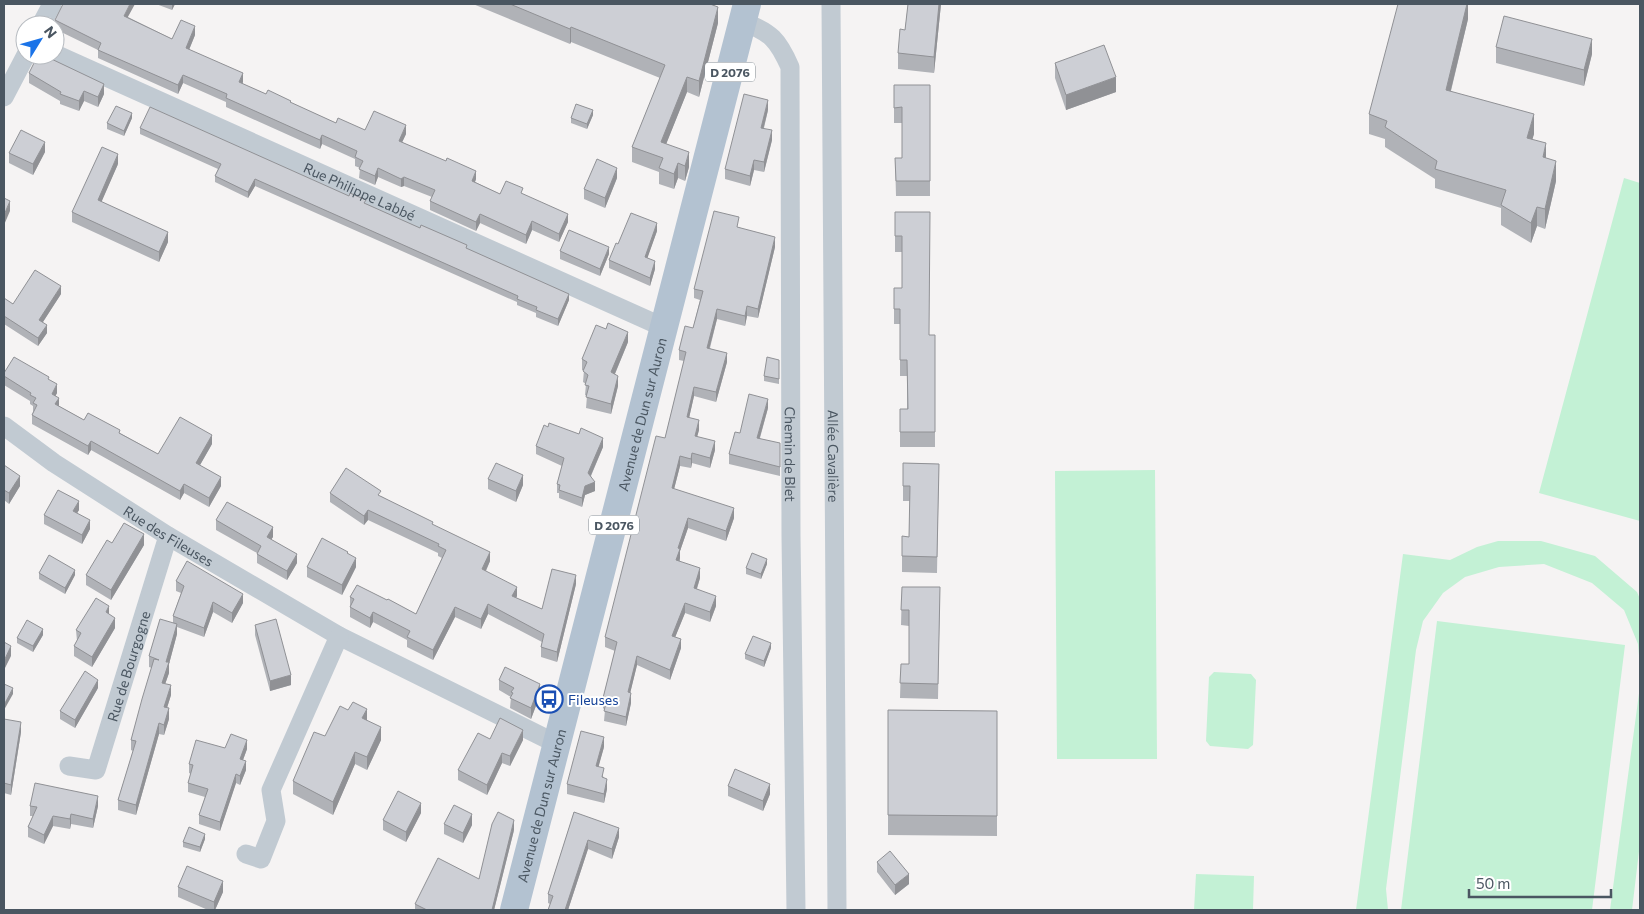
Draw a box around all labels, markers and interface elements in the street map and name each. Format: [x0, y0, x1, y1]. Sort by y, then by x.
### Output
north arrow [15, 15, 65, 65]
text: N [41, 23, 61, 41]
road number: D 2076 [705, 62, 755, 82]
street label: Rue Philippe Labbé [301, 158, 418, 223]
street label: Avenue de Dun sur Auron [614, 335, 669, 493]
street label: Chemin de Blet [782, 406, 799, 502]
street label: Allée Cavalière [825, 410, 843, 502]
street label: Rue des Fileuses [121, 501, 217, 569]
road number: D 2076 [589, 516, 639, 534]
street label: Rue de Bourgogne [103, 609, 153, 724]
bus stop icon: Fileuses [534, 684, 564, 714]
place label: Fileuses [568, 691, 619, 708]
street label: Avenue de Dun sur Auron [513, 727, 569, 884]
scale bar [1469, 866, 1612, 898]
text: 50 m [1476, 874, 1510, 892]

